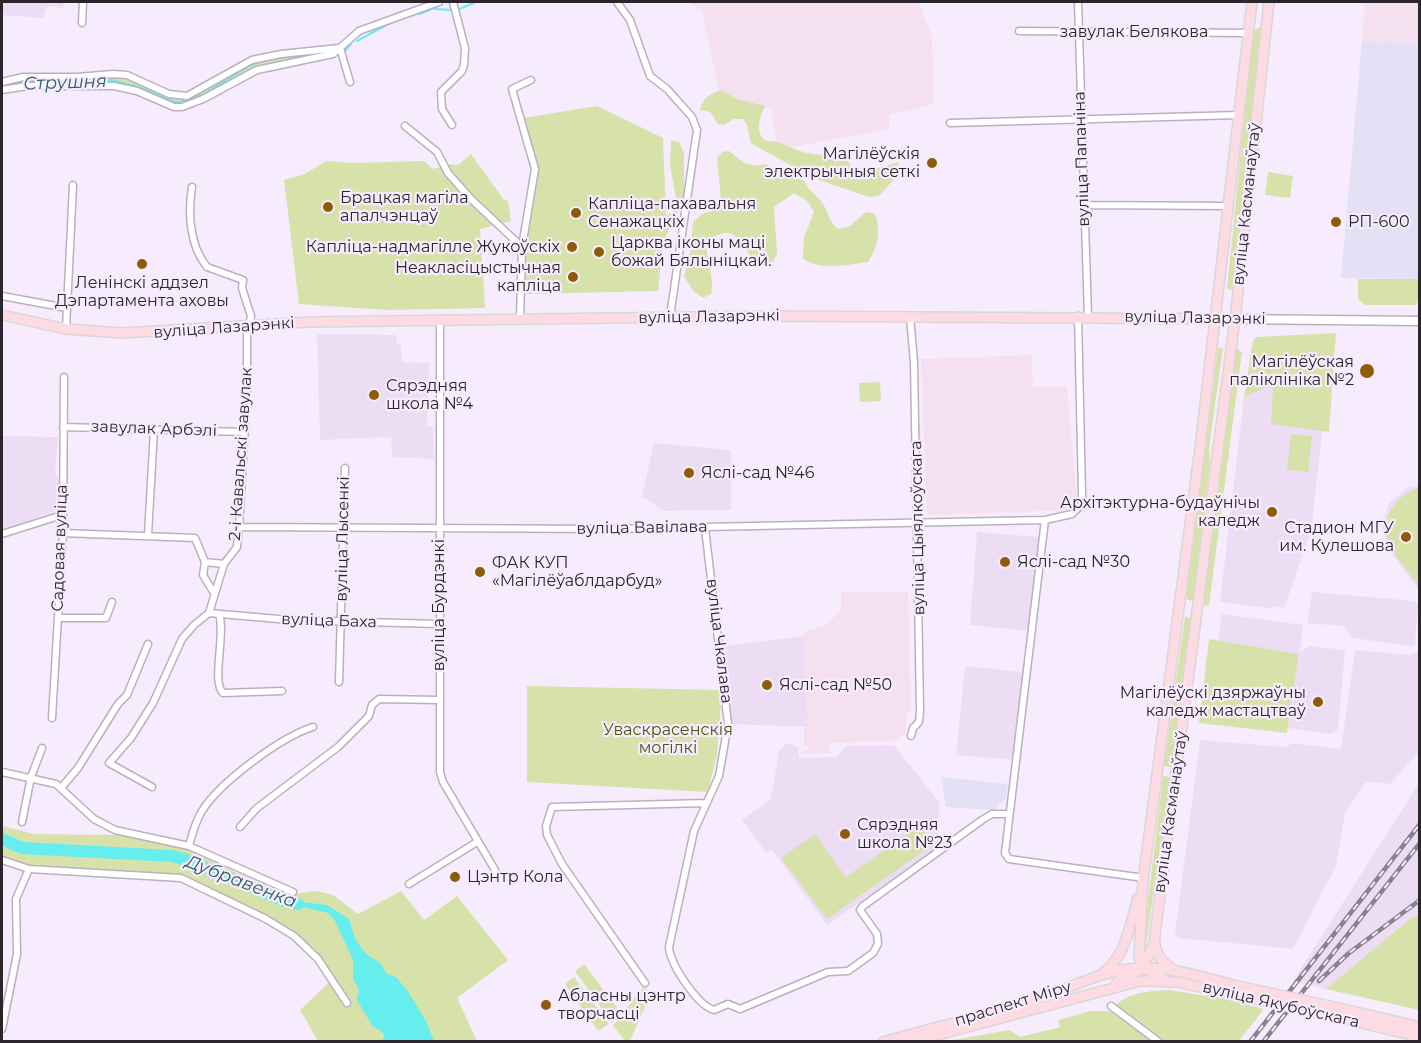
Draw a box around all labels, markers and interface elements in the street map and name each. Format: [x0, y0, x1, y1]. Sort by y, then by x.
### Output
street label: завулак Белякова [1060, 22, 1208, 42]
water label: Струшня [23, 71, 107, 95]
street label: вуліца Папаніна [1070, 91, 1094, 227]
street label: вуліца Касманаўтаў [1229, 122, 1265, 286]
place label: Магілёўскія электрычныя сеткі [764, 144, 920, 182]
marker: Магілёўскія электрычныя сеткі [925, 156, 939, 170]
place label: Брацкая магіла апалчэнцаў [340, 188, 469, 226]
place label: Капліца-пахавальня Сенажацкіх [588, 194, 756, 232]
marker: Брацкая магіла апалчэнцаў [321, 200, 335, 214]
marker: Капліца-пахавальня Сенажацкіх [569, 206, 583, 220]
place label: РП-600 [1348, 212, 1410, 232]
marker: РП-600 [1329, 215, 1343, 229]
place label: Царква іконы маці божай Бялыніцкай. [611, 233, 772, 271]
place label: Капліца-надмагілле Жукоўскіх [306, 237, 560, 257]
marker: Капліца-надмагілле Жукоўскіх [565, 240, 579, 254]
marker: Царква іконы маці божай Бялыніцкай. [592, 245, 606, 259]
marker: Ленінскі аддзел Дэпартамента аховы [135, 257, 149, 271]
place label: Неакласіцыстычная капліца [395, 258, 561, 296]
marker: Неакласіцыстычная капліца [566, 270, 580, 284]
place label: Ленінскі аддзел Дэпартамента аховы [55, 273, 229, 311]
street label: вуліца Лазарэнкі [638, 306, 780, 328]
street label: вуліца Лазарэнкі [1124, 307, 1266, 329]
street label: вуліца Лазарэнкі [153, 313, 295, 343]
place label: Магілёўская паліклініка №2 [1229, 352, 1354, 390]
marker: Магілёўская паліклініка №2 [1358, 362, 1376, 380]
street label: 2-і Кавальскі завулак [225, 367, 257, 541]
place label: Сярэдняя школа №4 [386, 376, 473, 414]
marker: Сярэдняя школа №4 [367, 388, 381, 402]
street label: завулак Арбэлі [91, 417, 217, 441]
street label: вуліца Цыялкоўскага [907, 440, 929, 616]
place label: Яслі-сад №46 [701, 463, 814, 483]
marker: Яслі-сад №46 [682, 466, 696, 480]
street label: вуліца Лысенкі [332, 476, 354, 602]
street label: Садовая вуліца [48, 484, 72, 612]
place label: Архітэктурна-будаўнічы каледж [1060, 493, 1260, 531]
marker: Архітэктурна-будаўнічы каледж [1265, 505, 1279, 519]
street label: вуліца Вавілава [576, 517, 708, 539]
place label: Стадион МГУ им. Кулешова [1279, 518, 1394, 556]
marker: Стадион МГУ им. Кулешова [1399, 530, 1413, 544]
street label: вуліца Бурдэнкі [429, 539, 449, 671]
place label: Яслі-сад №30 [1017, 552, 1130, 572]
place label: ФАК КУП «Магілёўаблдарбуд» [492, 553, 662, 591]
marker: Яслі-сад №30 [998, 555, 1012, 569]
marker: ФАК КУП «Магілёўаблдарбуд» [473, 565, 487, 579]
street label: вуліца Чкалава [702, 577, 736, 705]
street label: вуліца Баха [281, 610, 377, 632]
place label: Яслі-сад №50 [779, 675, 892, 695]
marker: Яслі-сад №50 [760, 678, 774, 692]
place label: Магілёўскі дзяржаўны каледж мастацтваў [1120, 683, 1306, 721]
marker: Магілёўскі дзяржаўны каледж мастацтваў [1311, 695, 1325, 709]
park label: Уваскрасенскія могілкі [603, 720, 733, 758]
street label: вуліца Касманаўтаў [1150, 730, 1192, 894]
place label: Сярэдняя школа №23 [857, 815, 952, 853]
marker: Сярэдняя школа №23 [838, 827, 852, 841]
water label: Дубравенка [182, 851, 300, 913]
place label: Цэнтр Кола [467, 867, 563, 887]
marker: Цэнтр Кола [448, 870, 462, 884]
street label: праспект Міру [952, 977, 1074, 1031]
street label: вуліца Якубоўскага [1201, 978, 1361, 1032]
place label: Абласны цэнтр творчасці [558, 986, 686, 1024]
marker: Абласны цэнтр творчасці [539, 998, 553, 1012]

